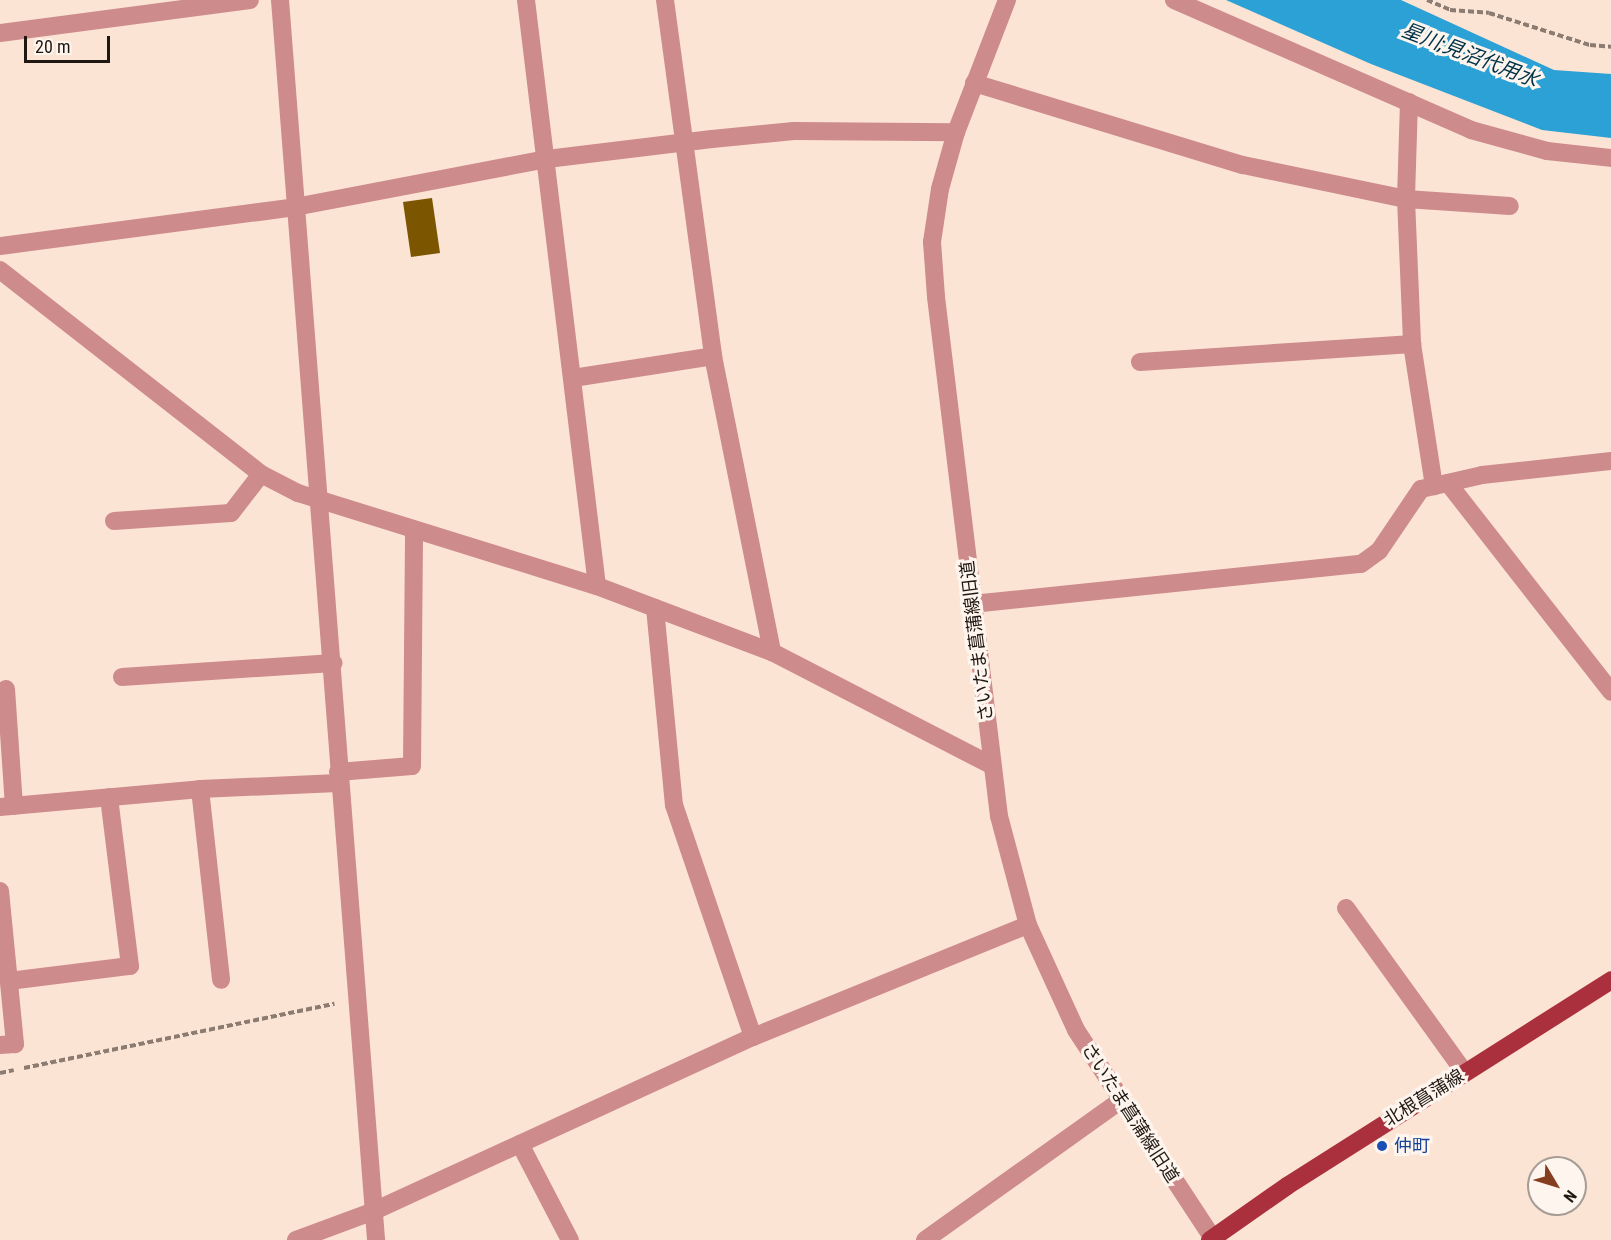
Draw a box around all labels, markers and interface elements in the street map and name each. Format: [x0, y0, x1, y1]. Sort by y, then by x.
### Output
water label: 星川;見沼代用水 [1398, 18, 1542, 92]
scale bar [27, 24, 112, 62]
text: 20 m [35, 36, 70, 57]
street label: さいたま菖蒲線旧道 [956, 559, 998, 723]
street label: さいたま菖蒲線旧道 [1077, 1039, 1183, 1187]
street label: 北根菖蒲線 [1380, 1065, 1468, 1131]
place label: 仲町 [1394, 1135, 1430, 1157]
marker: 仲町 [1375, 1139, 1389, 1153]
north arrow [1527, 1156, 1587, 1216]
text: N [1560, 1186, 1581, 1206]

